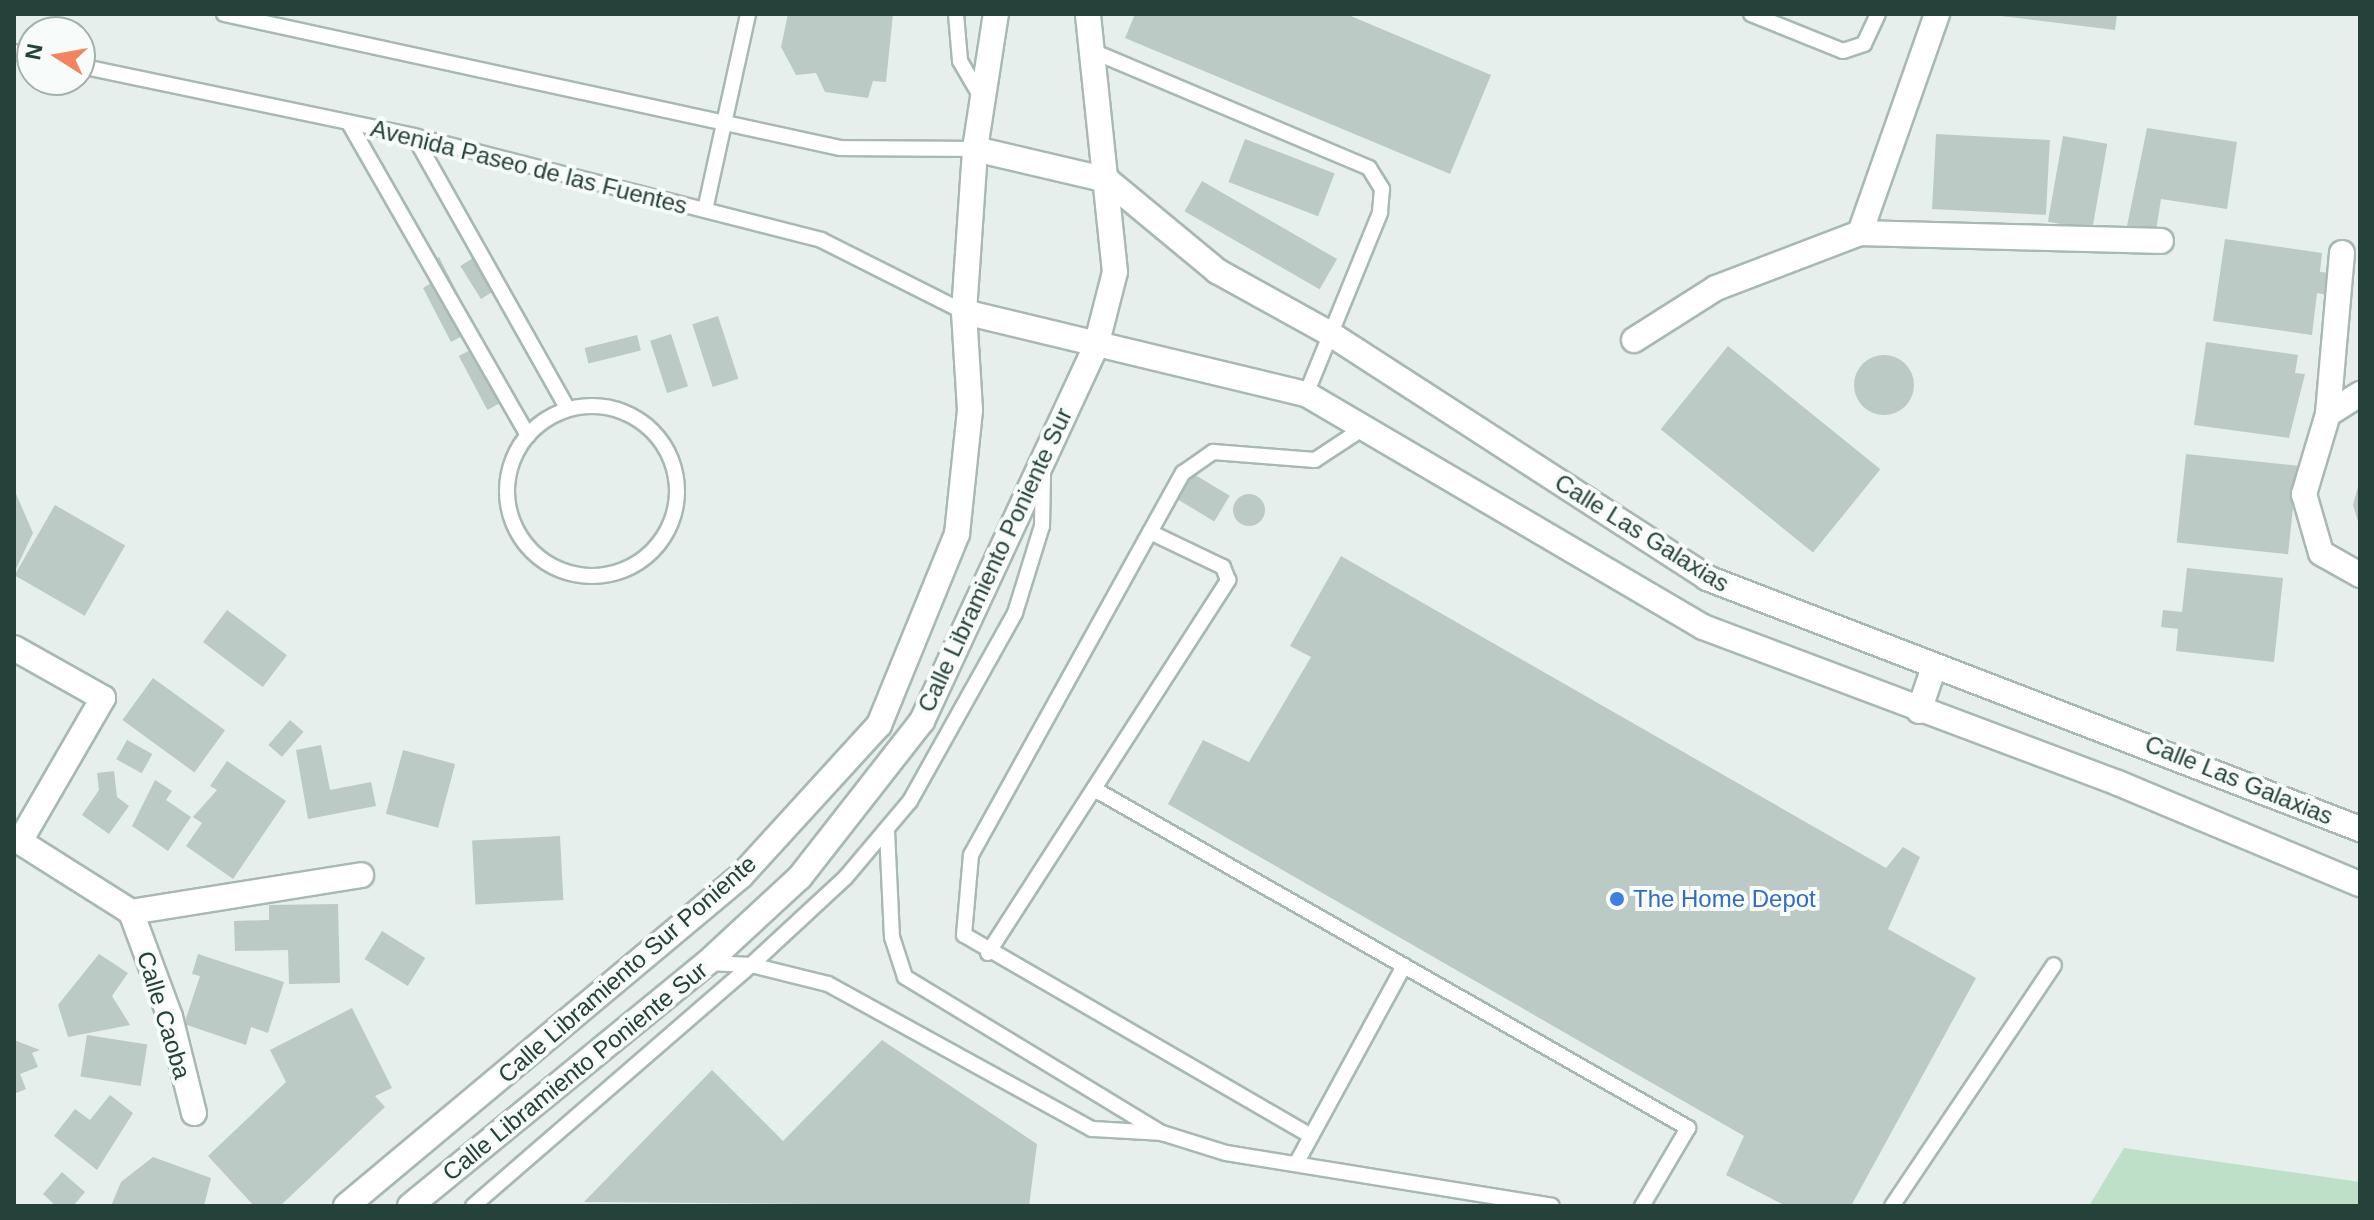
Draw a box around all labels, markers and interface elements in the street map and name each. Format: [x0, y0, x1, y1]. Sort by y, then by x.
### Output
north arrow [16, 16, 96, 96]
text: N [20, 42, 48, 62]
street label: Avenida Paseo de las Fuentes [368, 114, 690, 220]
street label: Calle Libramiento Poniente Sur [912, 403, 1078, 717]
street label: Calle Las Galaxias [1550, 468, 1734, 598]
street label: Calle Las Galaxias [2141, 729, 2337, 831]
street label: Calle Libramiento Sur Poniente [492, 849, 762, 1089]
place label: The Home Depot [1633, 885, 1816, 913]
marker: The Home Depot [1608, 890, 1626, 908]
street label: Calle Caoba [131, 948, 197, 1082]
street label: Calle Libramiento Poniente Sur [437, 955, 713, 1187]

